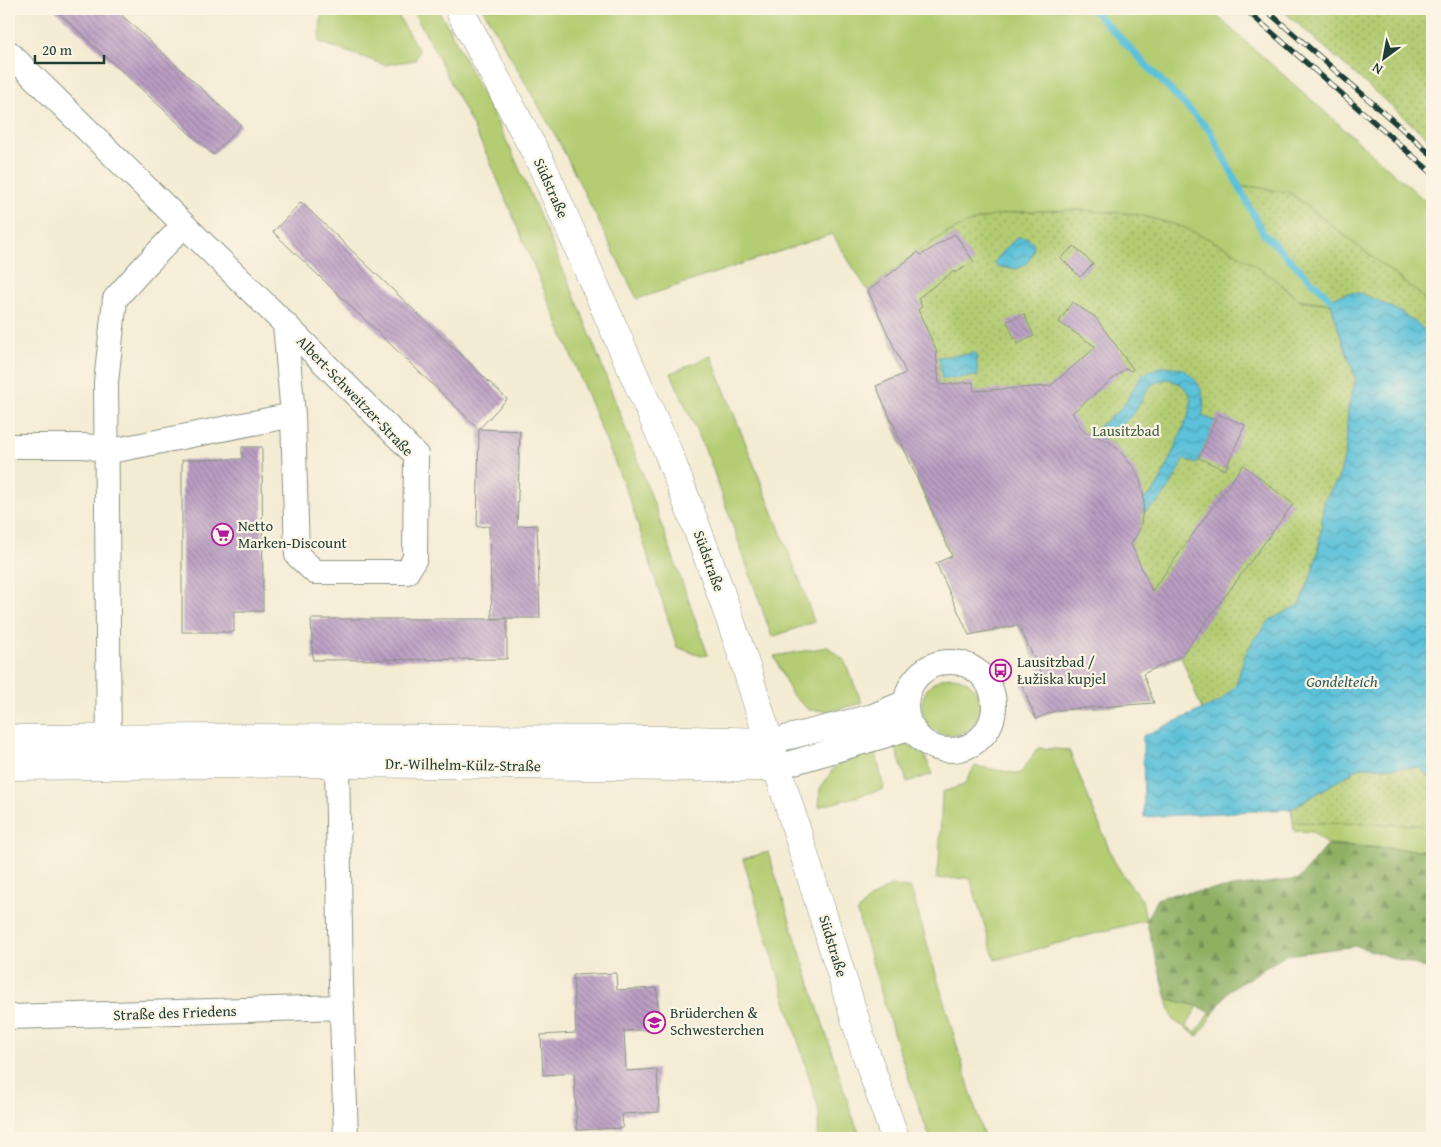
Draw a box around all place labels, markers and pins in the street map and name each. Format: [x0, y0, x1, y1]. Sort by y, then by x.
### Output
place label: Netto Marken-Discount [238, 515, 348, 553]
supermarket icon: Netto Marken-Discount [210, 523, 234, 547]
place label: Lausitzbad / Łužiska kupjel [1017, 651, 1106, 689]
bus stop icon: Lausitzbad / Łužiska kupjel [989, 659, 1013, 683]
place label: Brüderchen & Schwesterchen [670, 1002, 765, 1040]
school or university icon: Brüderchen & Schwesterchen [642, 1010, 666, 1034]

